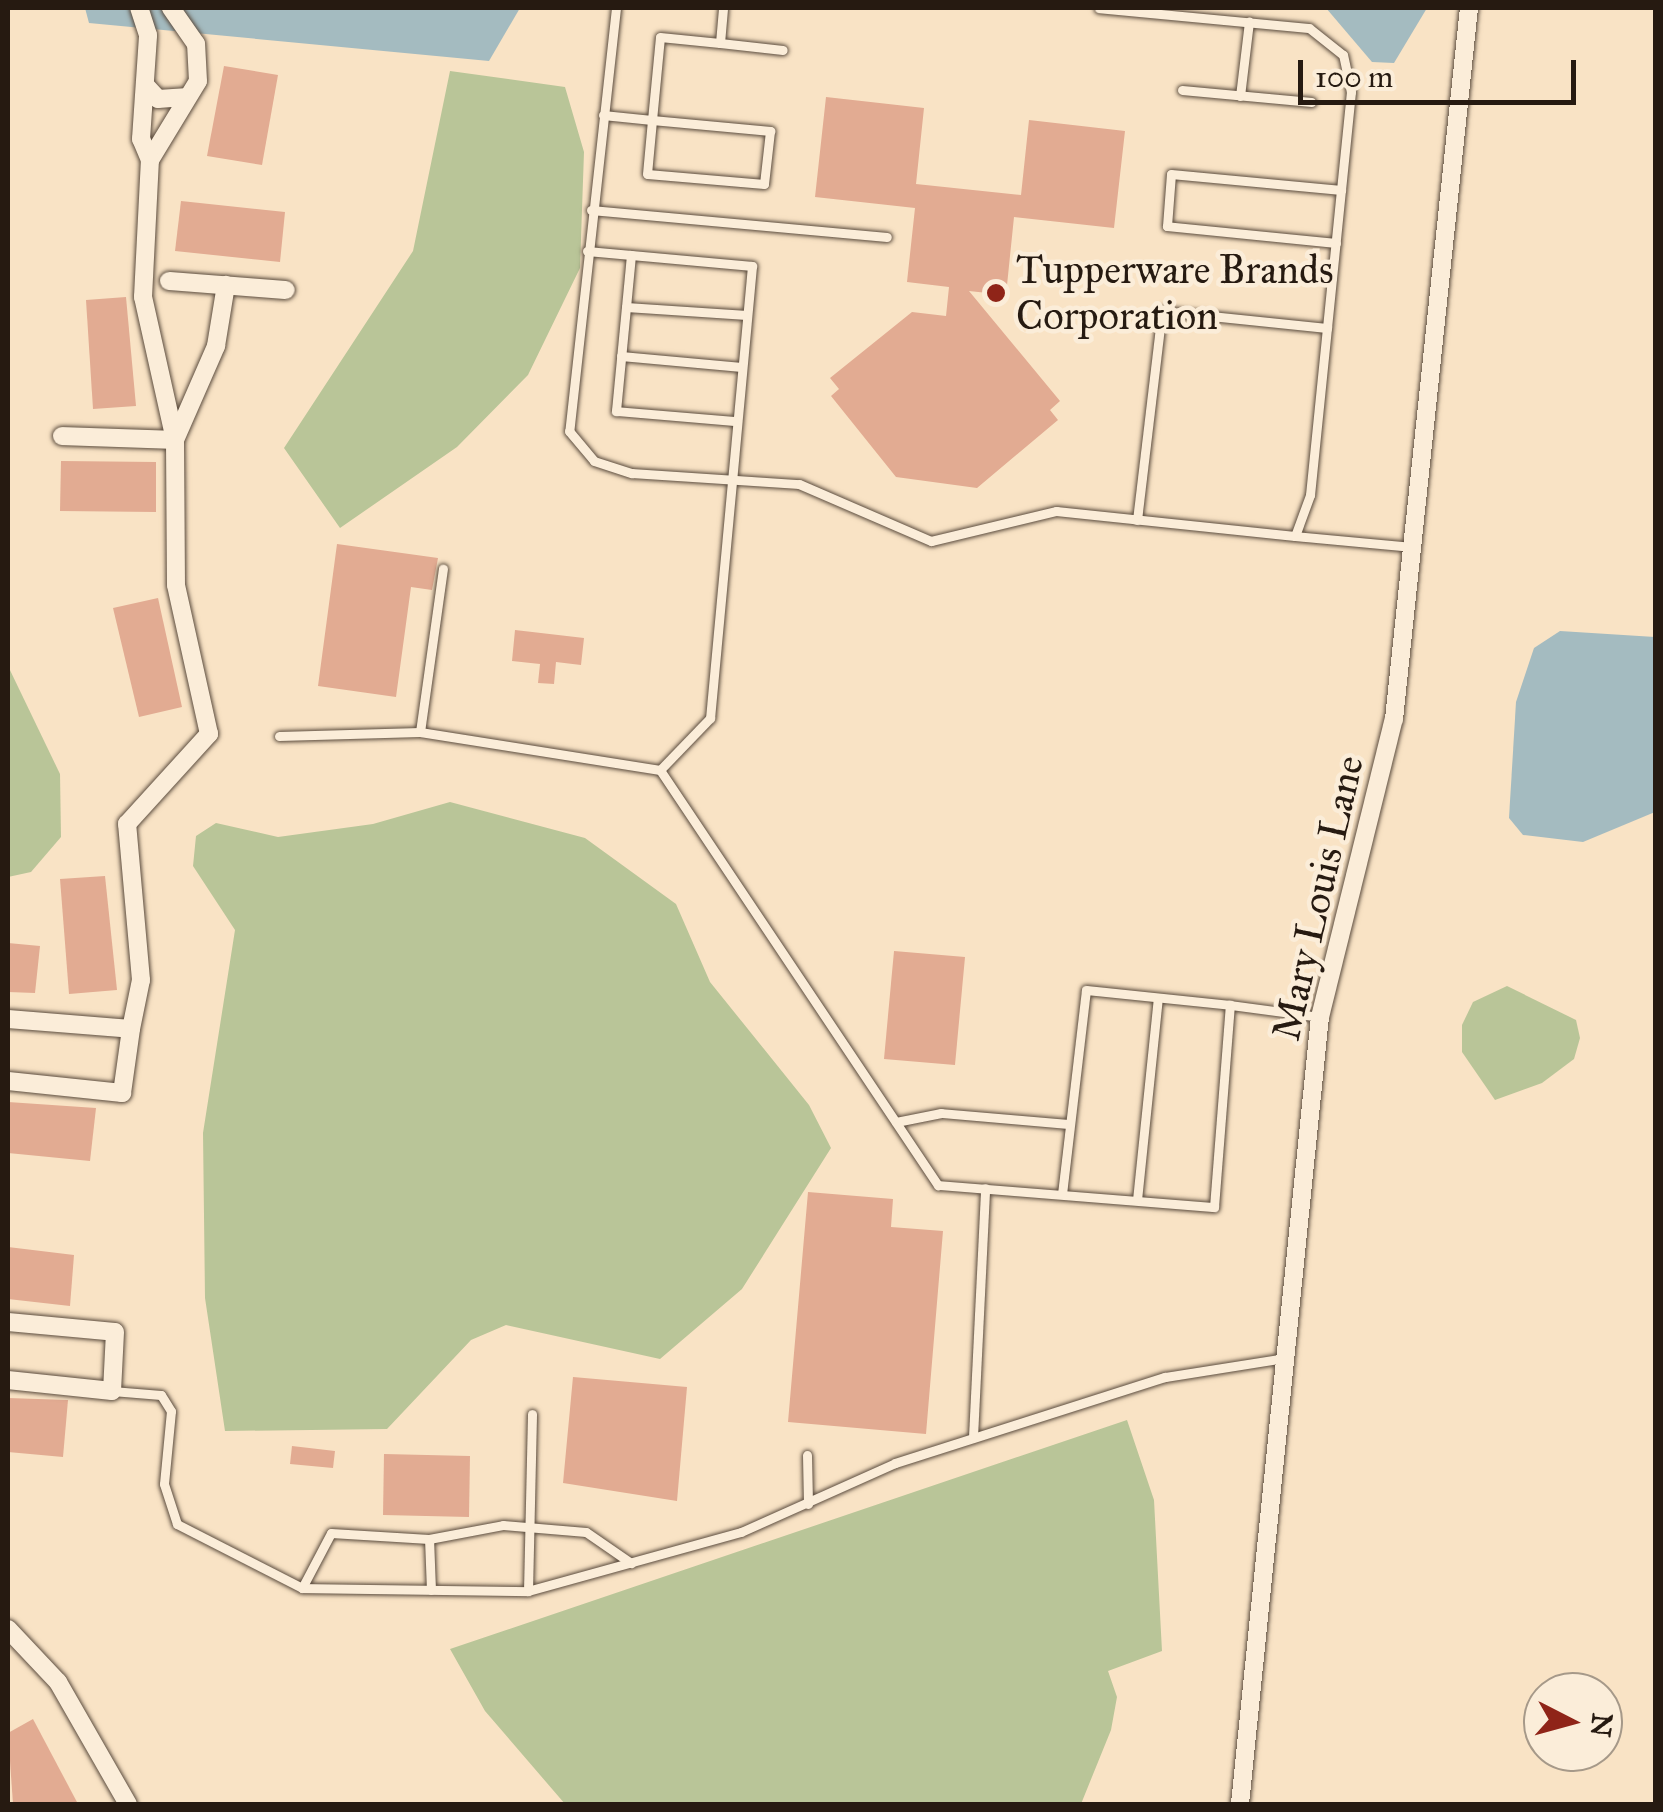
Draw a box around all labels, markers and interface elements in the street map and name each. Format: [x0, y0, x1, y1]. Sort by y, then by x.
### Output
scale bar [1303, 40, 1580, 102]
text: 100 m [1315, 59, 1393, 95]
place label: Tupperware Brands Corporation [1016, 246, 1334, 340]
marker: Tupperware Brands Corporation [985, 282, 1007, 304]
street label: Mary Louis Lane [1262, 751, 1374, 1045]
north arrow [1523, 1672, 1623, 1772]
text: N [1583, 1711, 1620, 1739]

